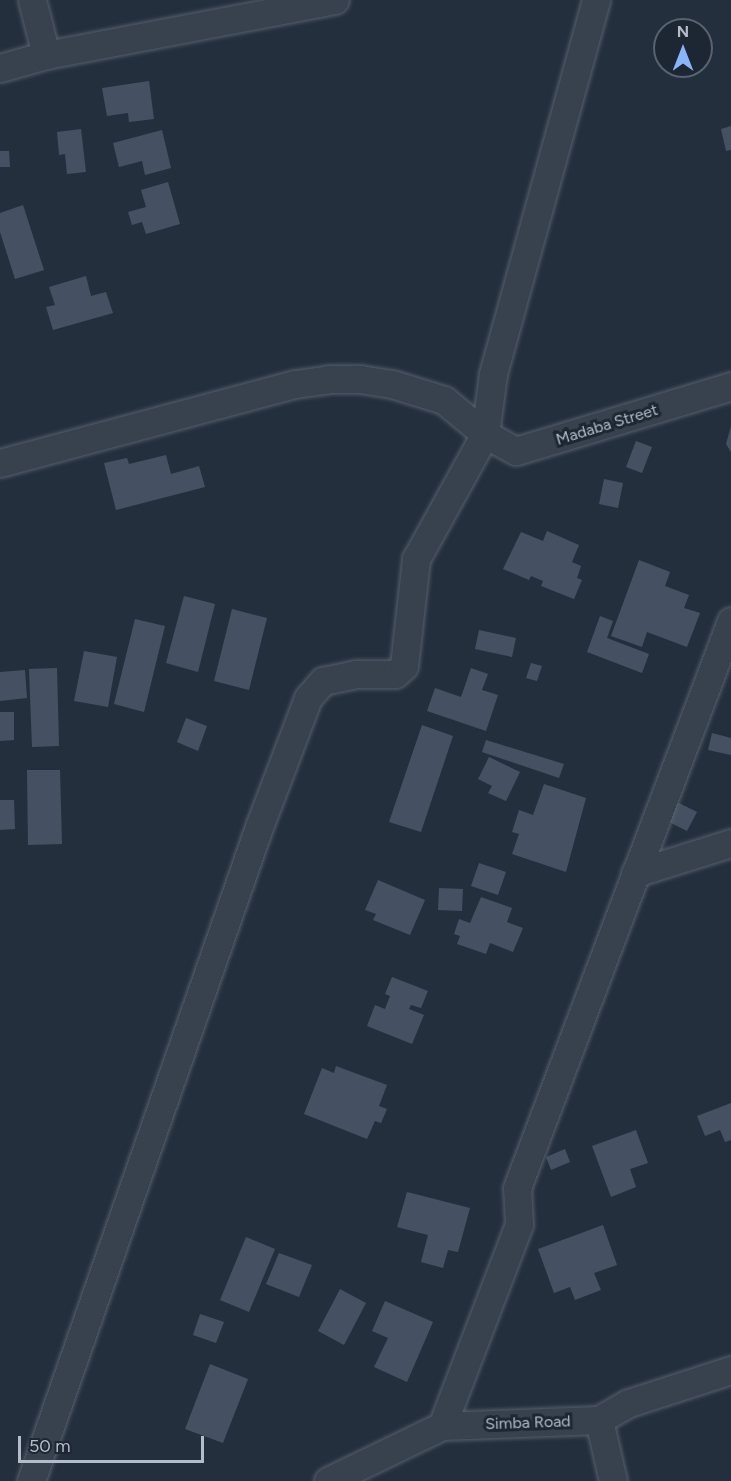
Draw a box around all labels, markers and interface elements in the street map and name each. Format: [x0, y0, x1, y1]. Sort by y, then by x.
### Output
north arrow [653, 18, 713, 78]
text: N [677, 22, 689, 41]
street label: Madaba Street [554, 400, 660, 450]
street label: Simba Road [485, 1412, 571, 1434]
scale bar [21, 1424, 207, 1462]
text: 50 m [29, 1435, 71, 1457]

